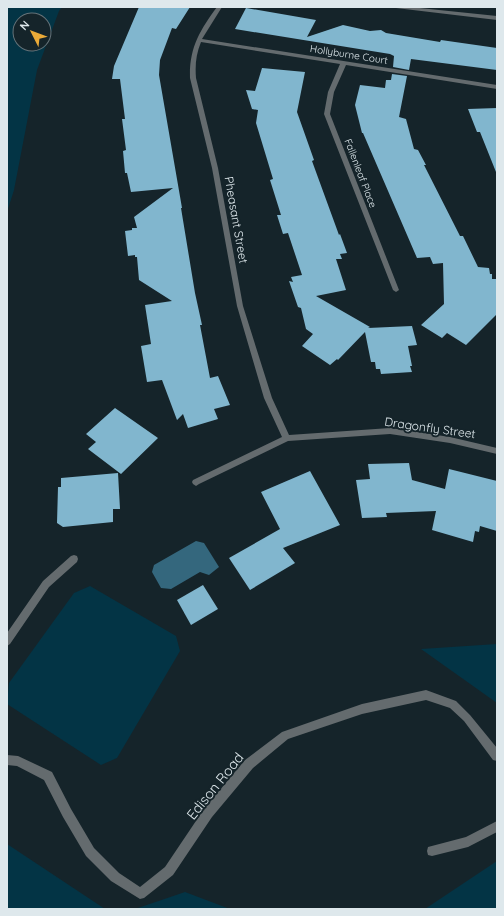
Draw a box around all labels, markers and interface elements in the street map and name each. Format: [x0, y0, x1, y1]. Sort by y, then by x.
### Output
north arrow [12, 12, 52, 52]
text: N [17, 18, 32, 33]
street label: Hollyburne Court [309, 42, 389, 67]
street label: Fallenleaf Place [341, 137, 380, 210]
street label: Pheasant Street [221, 175, 252, 265]
street label: Dragonfly Street [384, 414, 477, 441]
street label: Edison Road [183, 749, 247, 823]

